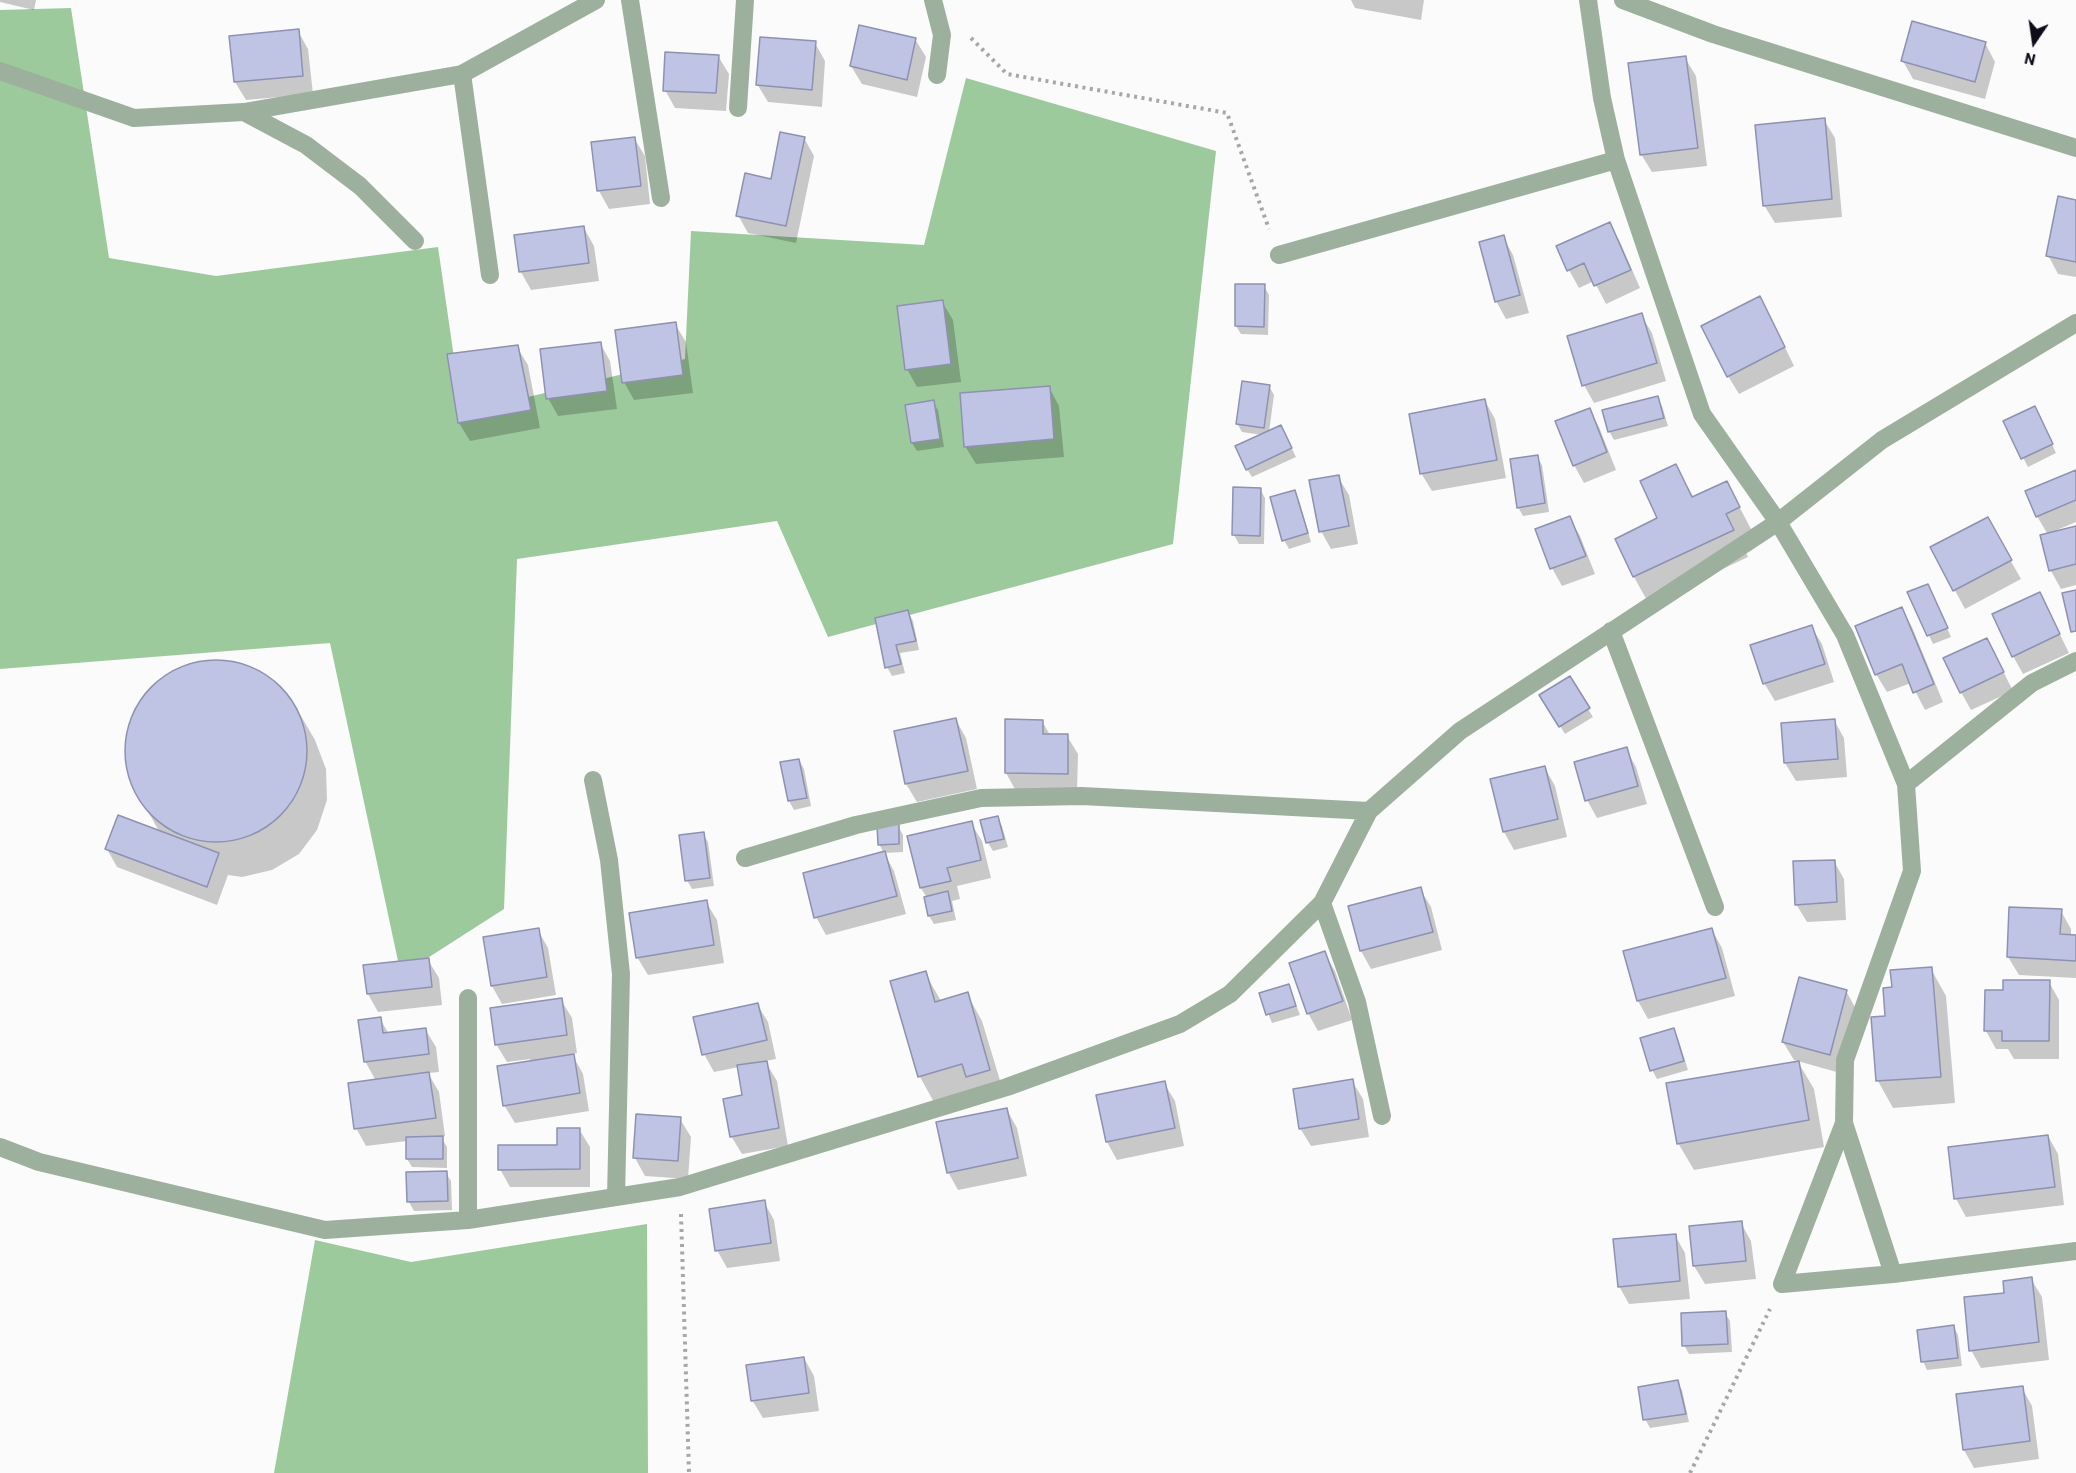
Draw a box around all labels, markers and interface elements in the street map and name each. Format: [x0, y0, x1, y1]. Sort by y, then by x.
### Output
north arrow [2004, 12, 2064, 72]
text: N [2023, 50, 2037, 70]

